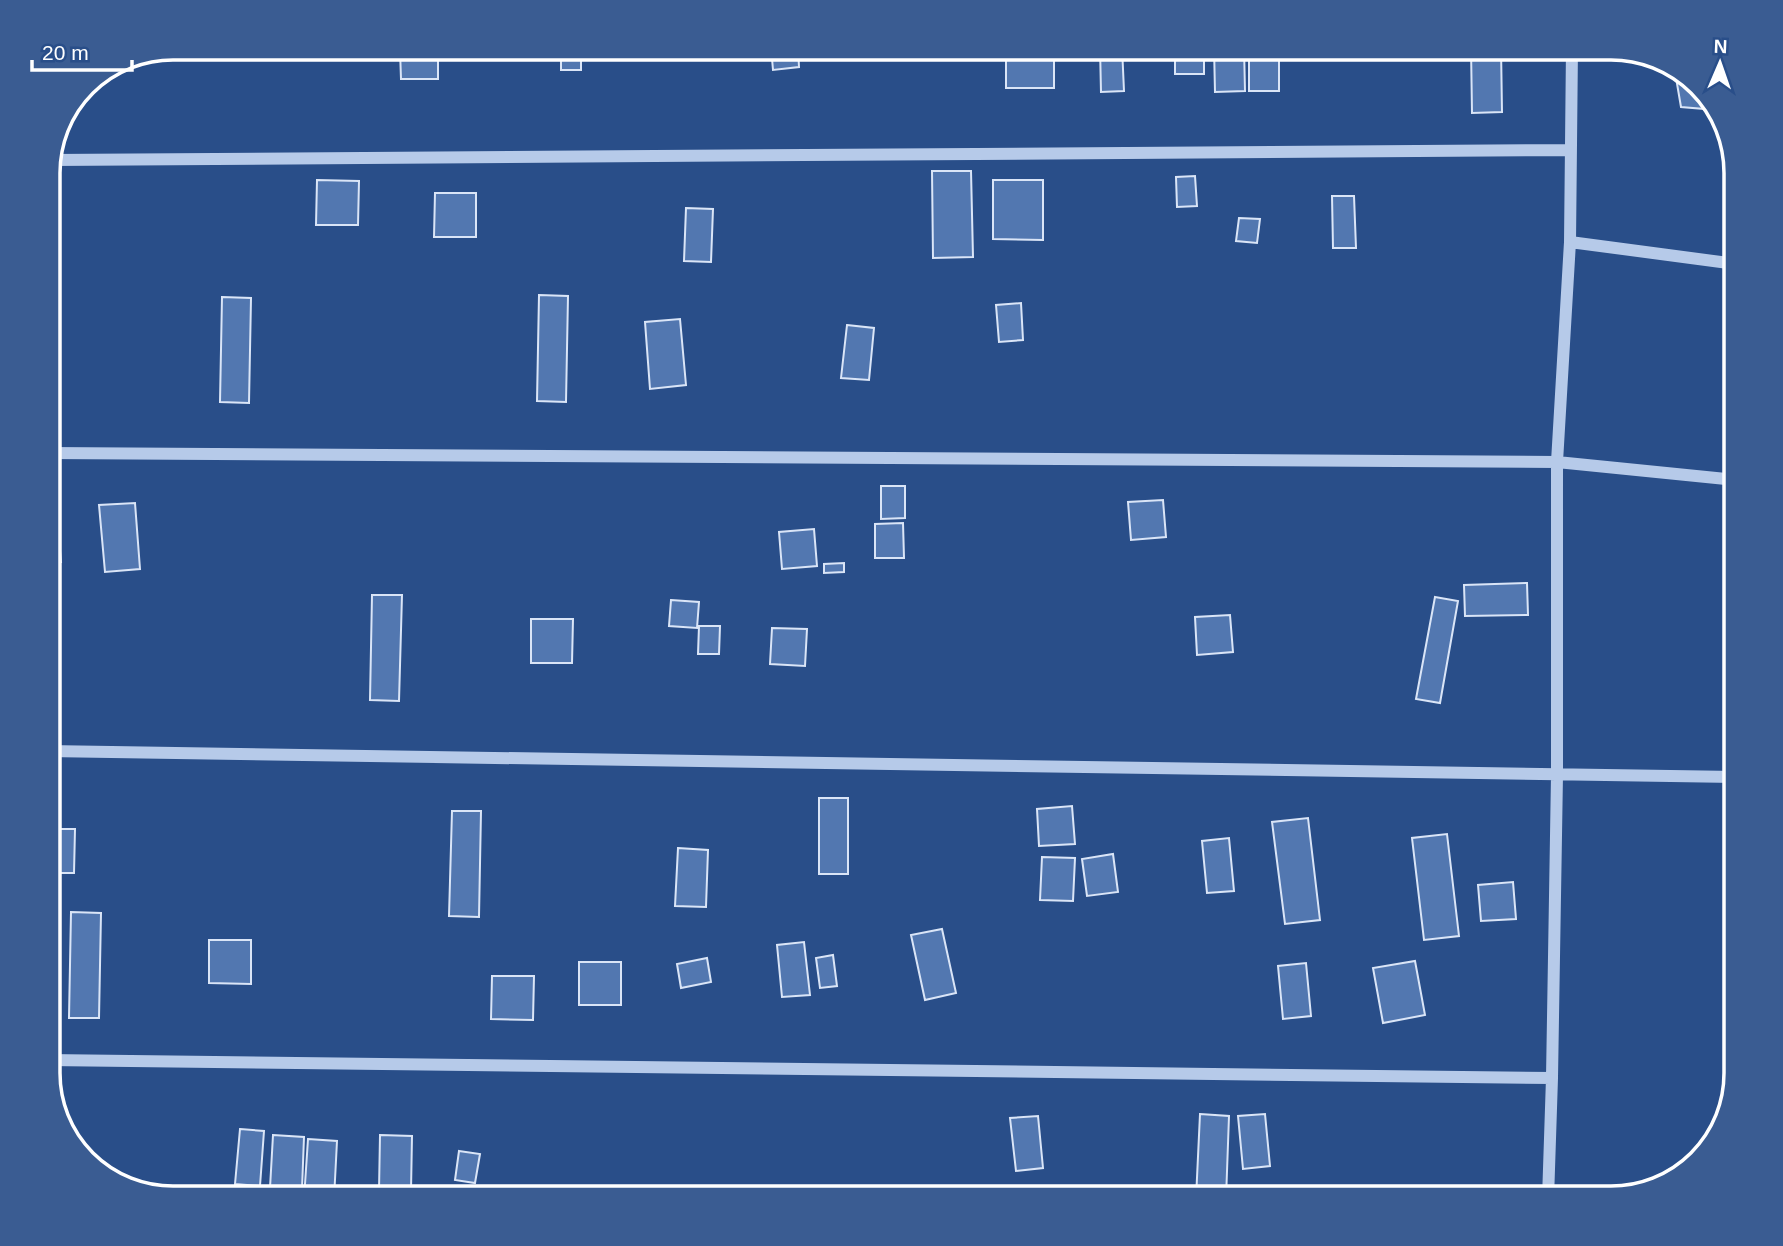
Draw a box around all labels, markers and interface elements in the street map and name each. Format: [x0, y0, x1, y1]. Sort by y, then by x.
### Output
scale bar [32, 28, 131, 72]
north arrow [1685, 28, 1755, 98]
text: N [1713, 36, 1728, 57]
text: 20 m [42, 41, 89, 64]

